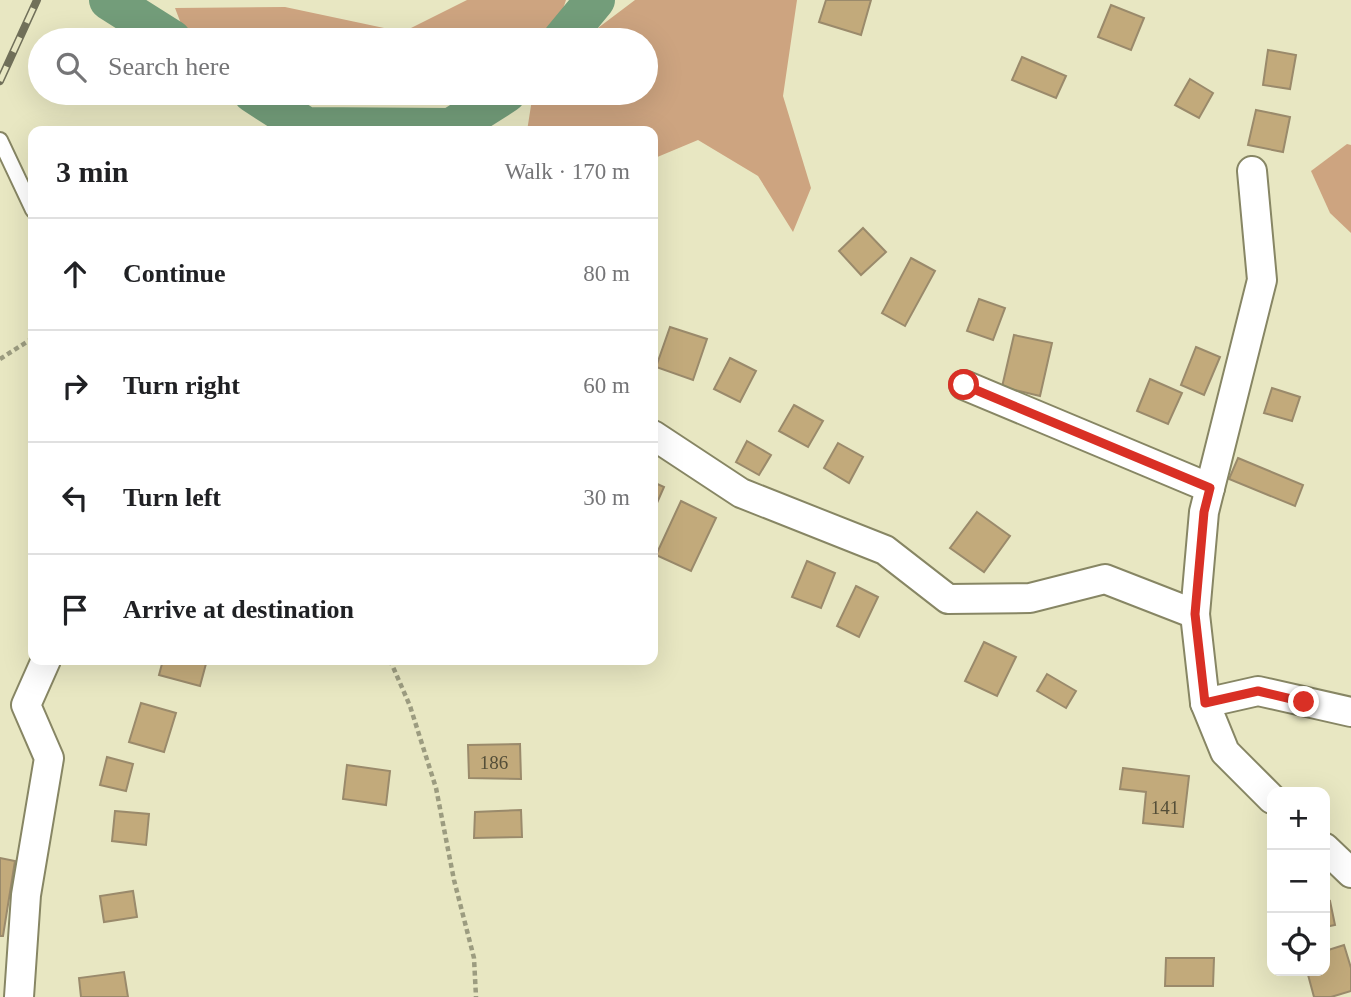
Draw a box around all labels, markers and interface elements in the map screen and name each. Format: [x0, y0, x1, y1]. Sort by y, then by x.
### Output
search box [28, 28, 658, 105]
icon: search [52, 48, 90, 86]
text: Search here [108, 52, 230, 81]
text: 3 min [56, 155, 129, 188]
text: Walk · 170 m [505, 159, 630, 184]
icon: ahead [56, 255, 94, 293]
text: Continue [123, 259, 226, 288]
text: 80 m [583, 261, 630, 286]
icon: right [56, 367, 94, 405]
route start [948, 369, 979, 400]
text: Turn right [123, 371, 240, 400]
text: 60 m [583, 373, 630, 398]
icon: left [56, 479, 94, 517]
text: Turn left [123, 483, 221, 512]
text: 30 m [583, 485, 630, 510]
icon: arrive [56, 591, 94, 629]
text: Arrive at destination [123, 595, 354, 624]
route end [1288, 686, 1319, 717]
house number: 186 [480, 752, 508, 773]
map controls [1267, 787, 1330, 976]
button: + [1267, 787, 1330, 850]
house number: 141 [1151, 797, 1179, 818]
button: − [1267, 850, 1330, 913]
button: locate [1267, 913, 1330, 976]

